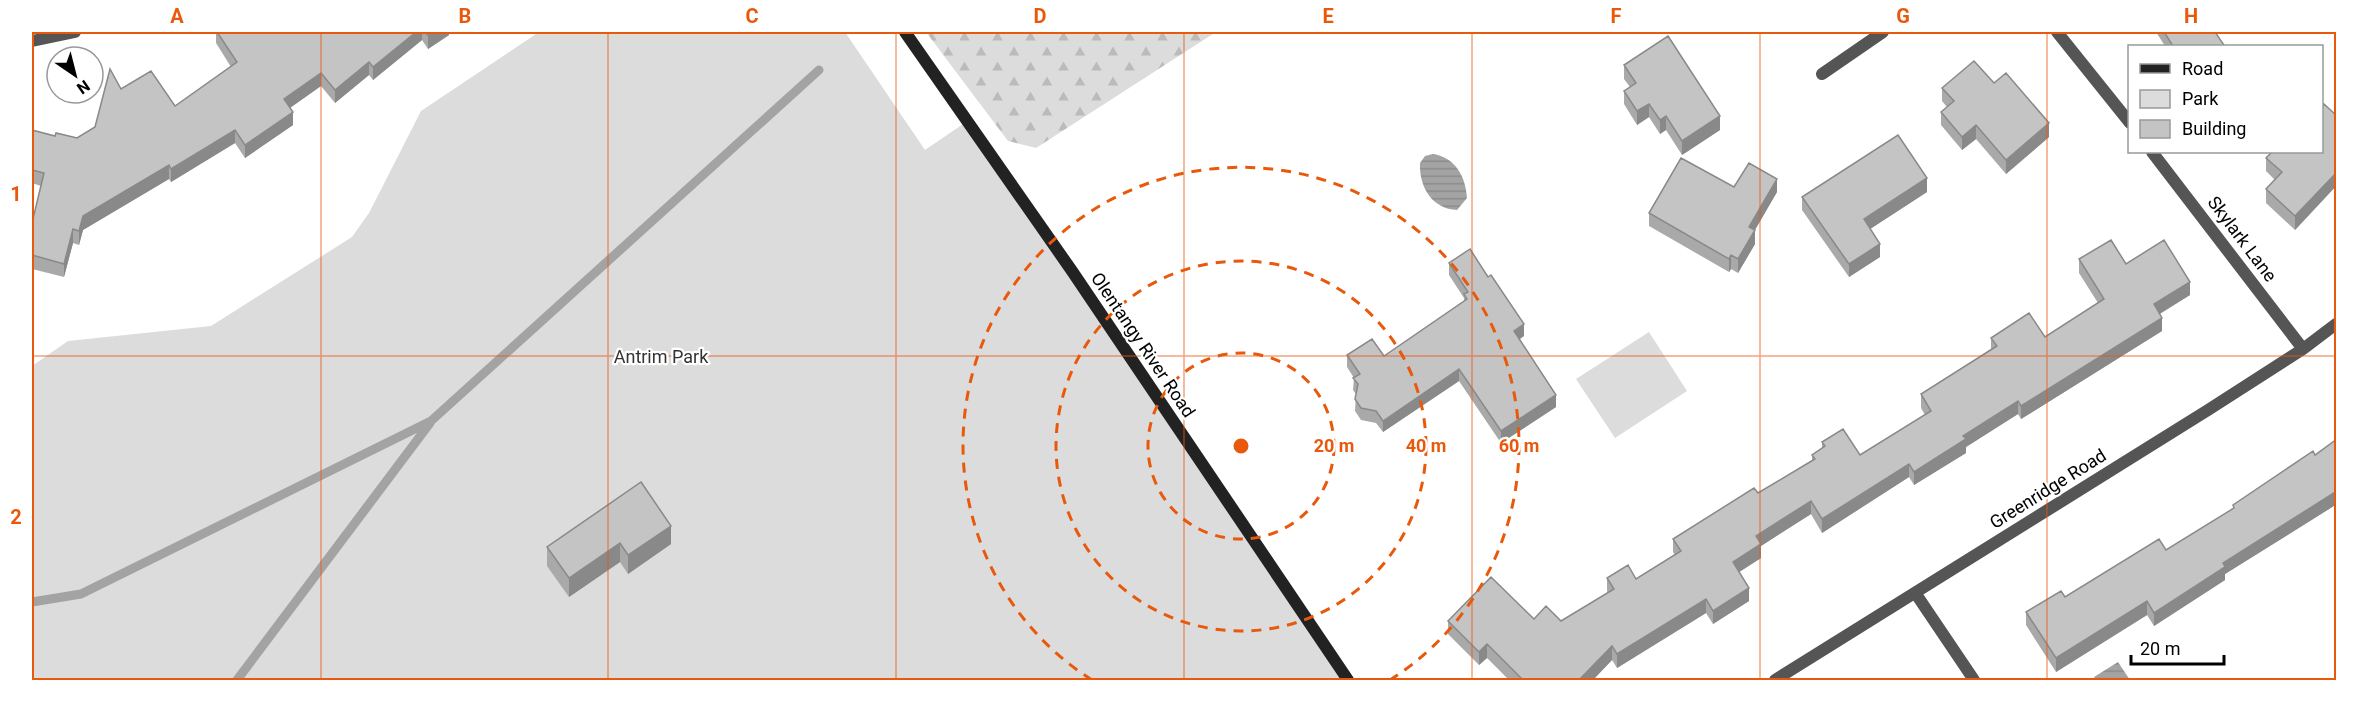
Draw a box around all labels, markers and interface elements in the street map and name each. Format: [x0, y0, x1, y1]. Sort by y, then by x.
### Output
text: A [170, 4, 184, 28]
text: B [459, 4, 471, 28]
text: C [745, 4, 759, 28]
text: D [1034, 4, 1047, 28]
text: E [1322, 4, 1334, 28]
text: F [1611, 4, 1622, 28]
text: G [1896, 4, 1910, 28]
text: H [2184, 4, 2198, 28]
north arrow [45, 45, 105, 105]
legend [2128, 45, 2323, 153]
text: Road [2182, 58, 2223, 79]
text: N [73, 76, 93, 98]
text: Park [2182, 88, 2219, 109]
text: Building [2182, 118, 2246, 139]
text: 1 [10, 182, 22, 206]
street label: Skylark Lane [2204, 192, 2281, 285]
street label: Olentangy River Road [1087, 268, 1200, 421]
park label: Antrim Park [614, 346, 709, 367]
text: 20 m [1314, 435, 1354, 456]
text: 40 m [1406, 435, 1446, 456]
text: 60 m [1499, 435, 1539, 456]
centre of rings [1231, 436, 1251, 456]
street label: Greenridge Road [1986, 444, 2110, 533]
text: 2 [10, 505, 22, 529]
scale bar [2131, 628, 2224, 666]
text: 20 m [2140, 638, 2180, 659]

